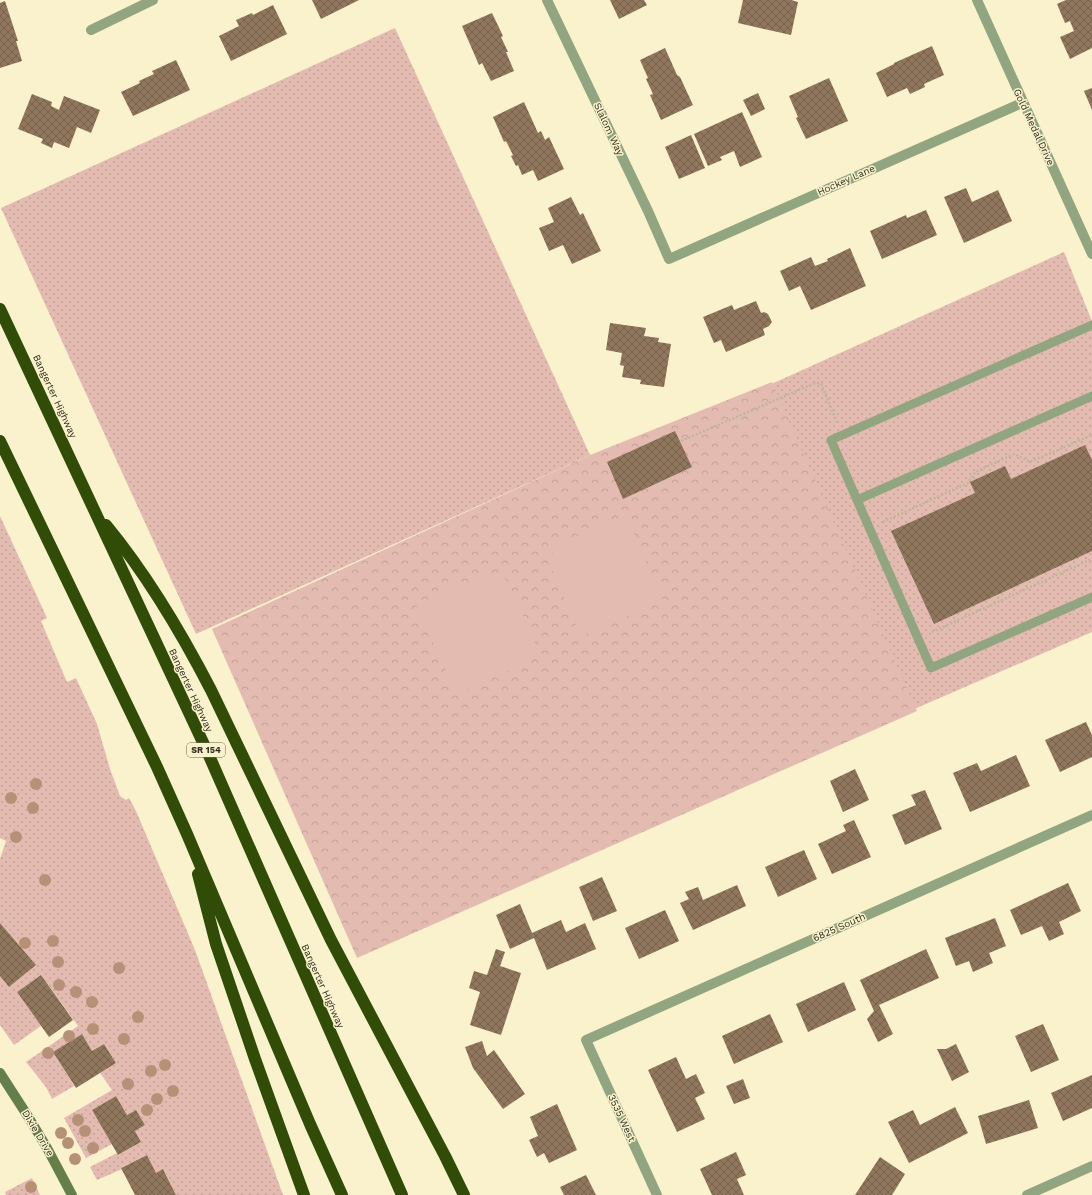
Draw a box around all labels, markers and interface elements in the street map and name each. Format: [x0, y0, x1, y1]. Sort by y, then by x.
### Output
street label: Gold Medal Drive [1011, 87, 1057, 167]
street label: Slalom Way [592, 101, 626, 158]
street label: Hockey Lane [816, 162, 877, 198]
street label: Bangerter Highway [31, 353, 79, 440]
street label: Bangerter Highway [167, 647, 215, 734]
road number: SR 154 [187, 743, 225, 757]
street label: 6825 South [811, 911, 867, 943]
street label: Bangerter Highway [300, 942, 347, 1030]
street label: 3535 West [606, 1093, 638, 1144]
street label: Dixie Drive [20, 1108, 56, 1158]

